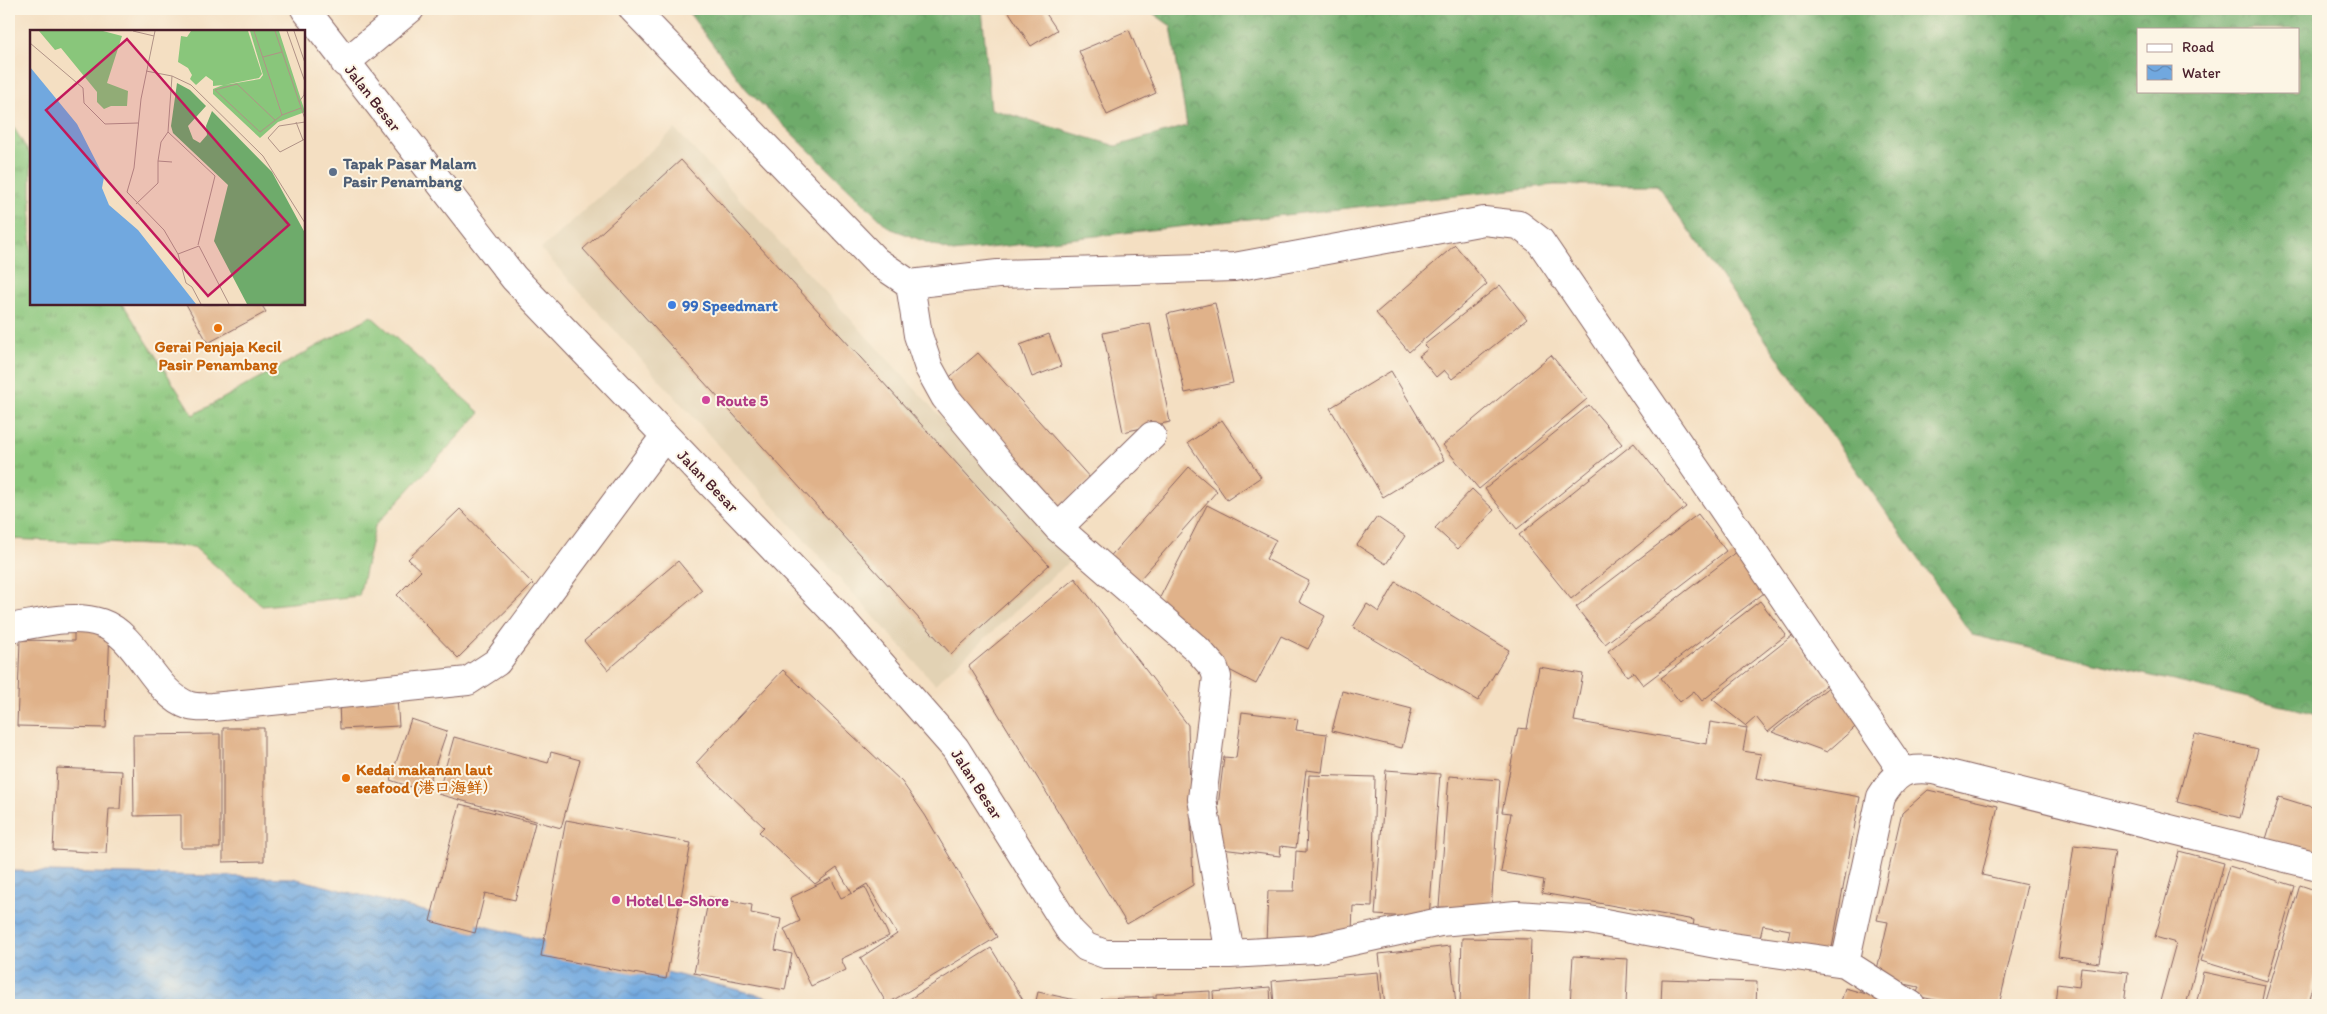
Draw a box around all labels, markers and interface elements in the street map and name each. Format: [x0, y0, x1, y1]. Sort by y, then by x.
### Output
legend [2137, 28, 2300, 92]
inset map [30, 30, 305, 305]
text: Road [2182, 38, 2215, 56]
street label: Jalan Besar [341, 61, 406, 136]
text: Water [2182, 64, 2221, 82]
place label: Tapak Pasar Malam Pasir Penambang [342, 154, 477, 192]
marker: Tapak Pasar Malam Pasir Penambang [327, 166, 339, 178]
place label: 99 Speedmart [682, 296, 778, 316]
marker: 99 Speedmart [666, 299, 678, 311]
marker: Gerai Penjaja Kecil Pasir Penambang [212, 322, 224, 334]
place label: Gerai Penjaja Kecil Pasir Penambang [154, 337, 282, 375]
place label: Route 5 [716, 391, 769, 410]
marker: Route 5 [700, 394, 712, 406]
street label: Jalan Besar [673, 446, 743, 517]
street label: Jalan Besar [947, 745, 1007, 823]
place label: Kedai makanan laut seafood (港口海鲜） [356, 760, 499, 798]
marker: Kedai makanan laut seafood (港口海鲜） [340, 772, 352, 784]
place label: Hotel Le-Shore [626, 891, 729, 910]
marker: Hotel Le-Shore [610, 894, 622, 906]

